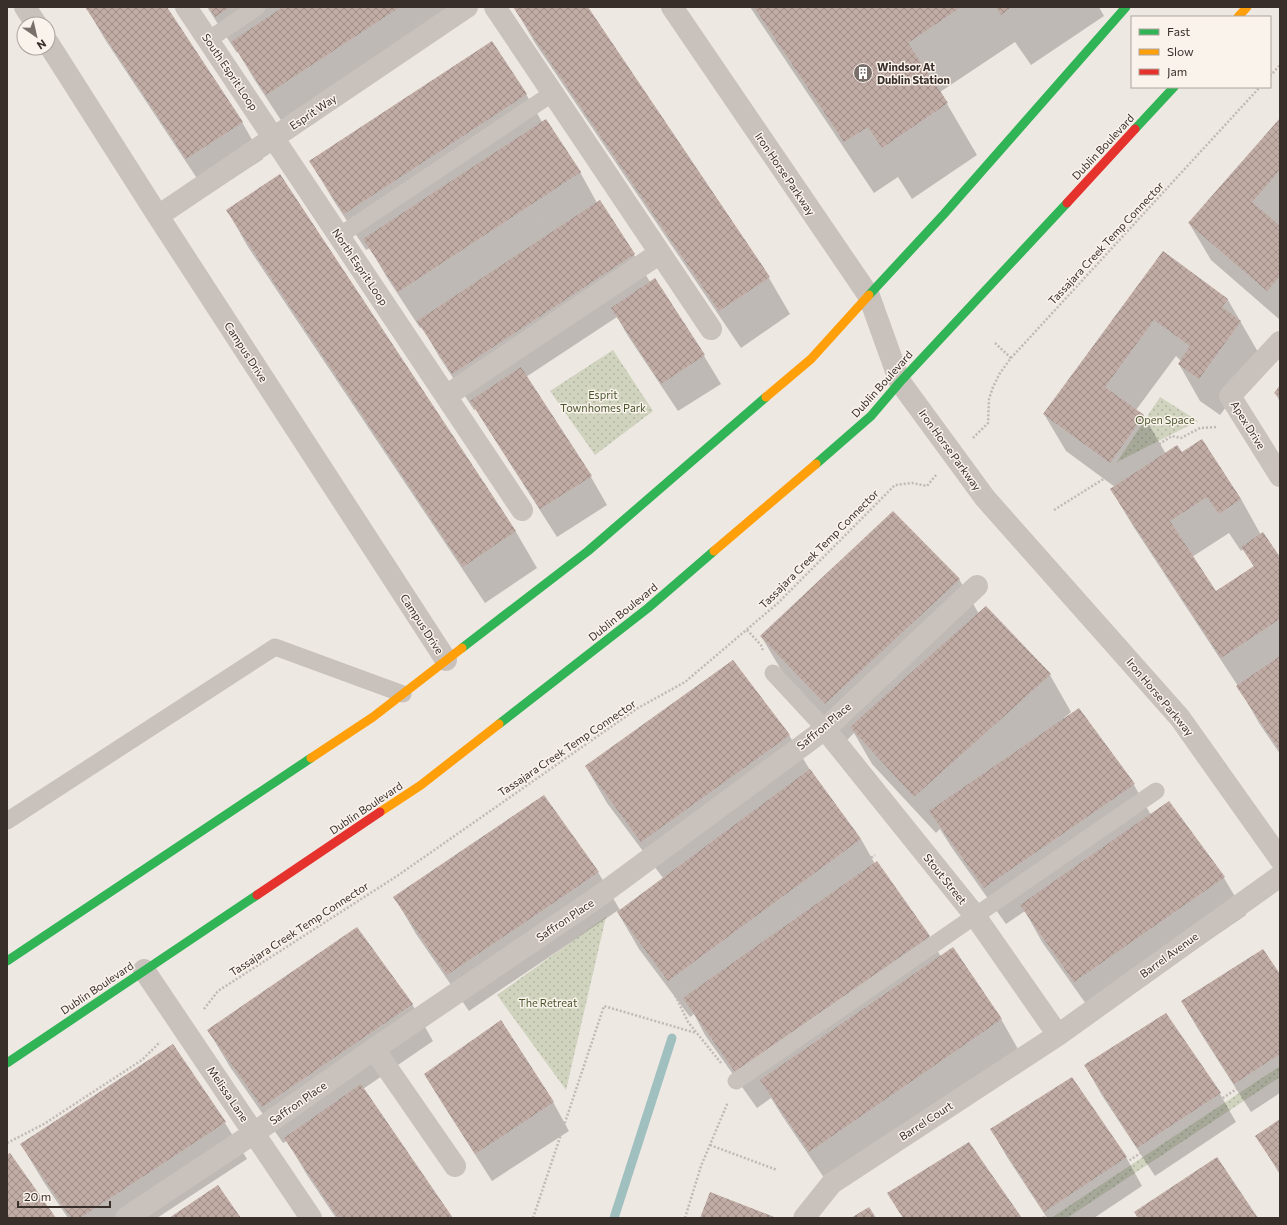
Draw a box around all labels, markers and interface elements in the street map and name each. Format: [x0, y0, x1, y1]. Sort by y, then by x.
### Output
north arrow [16, 16, 56, 56]
legend [1131, 16, 1271, 88]
text: Fast [1167, 24, 1190, 38]
street label: South Esprit Loop [200, 31, 261, 113]
text: N [35, 37, 49, 52]
text: Slow [1167, 44, 1194, 58]
place label: Windsor At Dublin Station [877, 60, 950, 86]
building icon: Windsor At Dublin Station [852, 62, 874, 84]
text: Jam [1167, 64, 1187, 79]
street label: Esprit Way [287, 91, 339, 132]
street label: Dublin Boulevard [1069, 111, 1136, 182]
street label: Iron Horse Parkway [753, 130, 818, 218]
street label: Tassajara Creek Temp Connector [1045, 178, 1166, 307]
street label: North Esprit Loop [330, 226, 391, 308]
street label: Campus Drive [222, 319, 271, 384]
street label: Dublin Boulevard [848, 348, 915, 420]
park label: Esprit Townhomes Park [560, 388, 646, 414]
street label: Apex Drive [1228, 398, 1268, 451]
street label: Iron Horse Parkway [917, 407, 984, 493]
park label: Open Space [1135, 413, 1195, 426]
street label: Tassajara Creek Temp Connector [756, 486, 881, 611]
street label: Dublin Boulevard [586, 580, 660, 643]
street label: Campus Drive [398, 591, 447, 656]
street label: Iron Horse Parkway [1124, 655, 1197, 738]
street label: Tassajara Creek Temp Connector [495, 696, 639, 799]
street label: Saffron Place [794, 699, 853, 752]
street label: Dublin Boulevard [327, 778, 405, 837]
street label: Stout Street [921, 851, 970, 907]
street label: Tassajara Creek Temp Connector [227, 878, 371, 979]
street label: Saffron Place [534, 895, 596, 944]
street label: Barrel Avenue [1137, 929, 1201, 980]
street label: Dublin Boulevard [58, 958, 136, 1017]
park label: The Retreat [519, 996, 578, 1009]
street label: Melissa Lane [205, 1064, 252, 1124]
street label: Saffron Place [267, 1078, 329, 1127]
street label: Barrel Court [896, 1098, 955, 1143]
scale bar [18, 1183, 110, 1209]
text: 20 m [24, 1189, 51, 1203]

